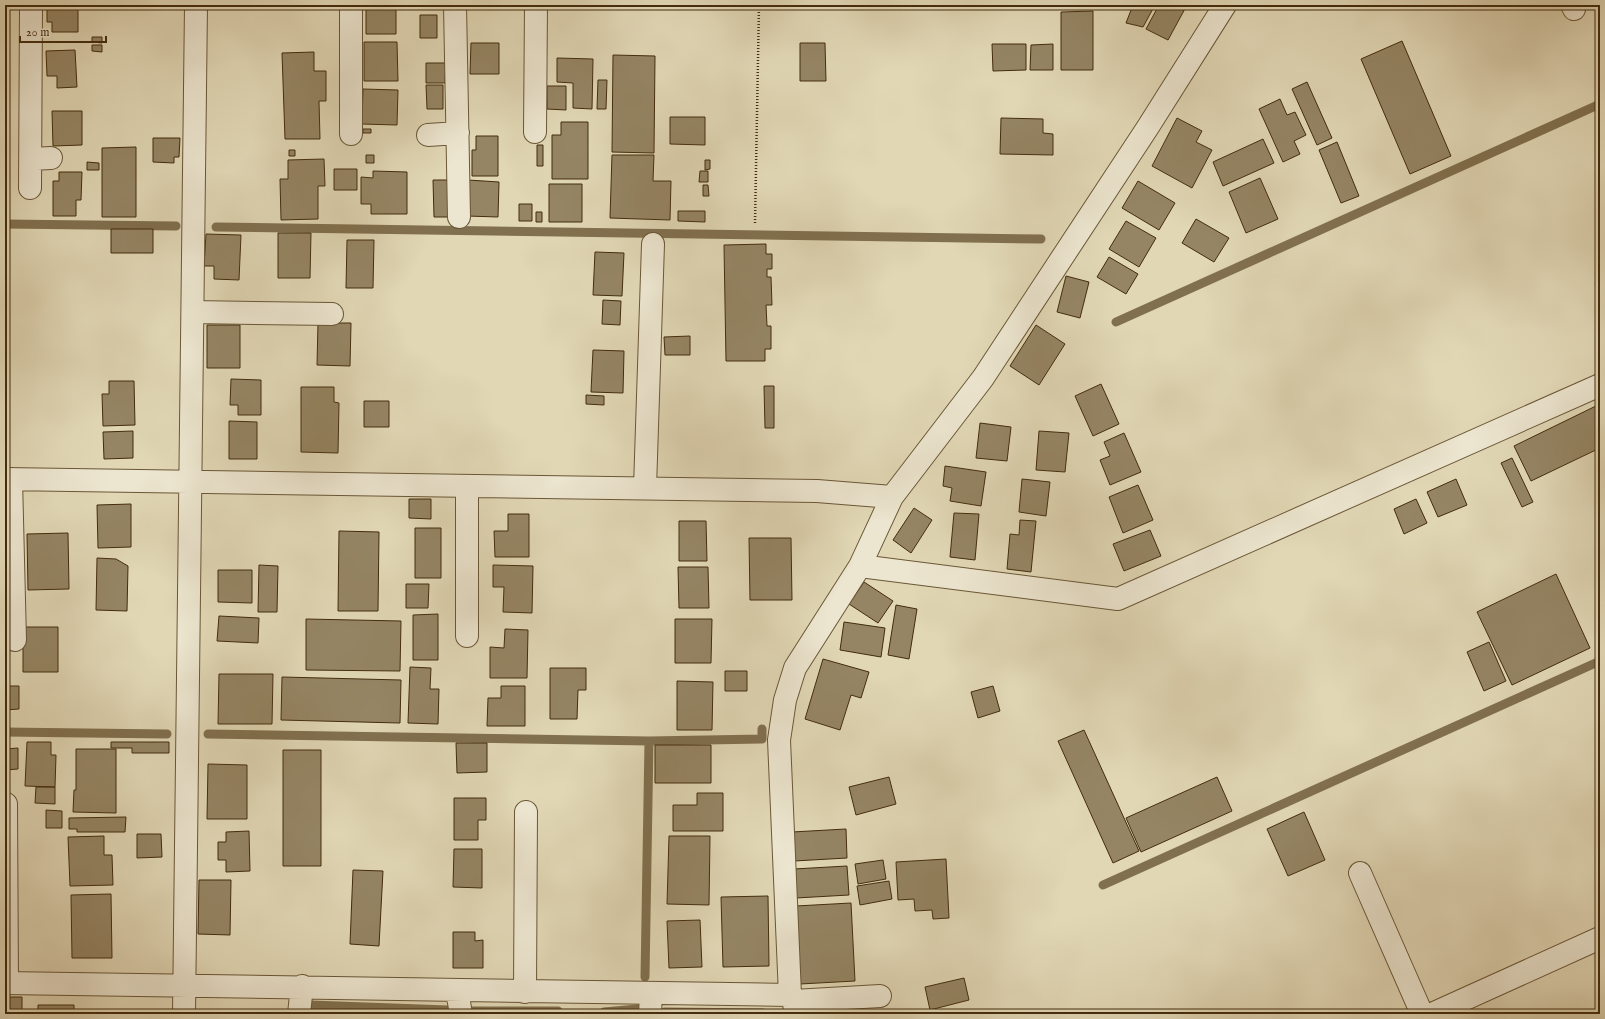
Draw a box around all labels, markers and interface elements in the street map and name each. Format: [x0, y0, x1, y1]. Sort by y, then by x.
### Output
scale bar [20, 18, 106, 44]
text: 20 m [26, 25, 49, 40]

